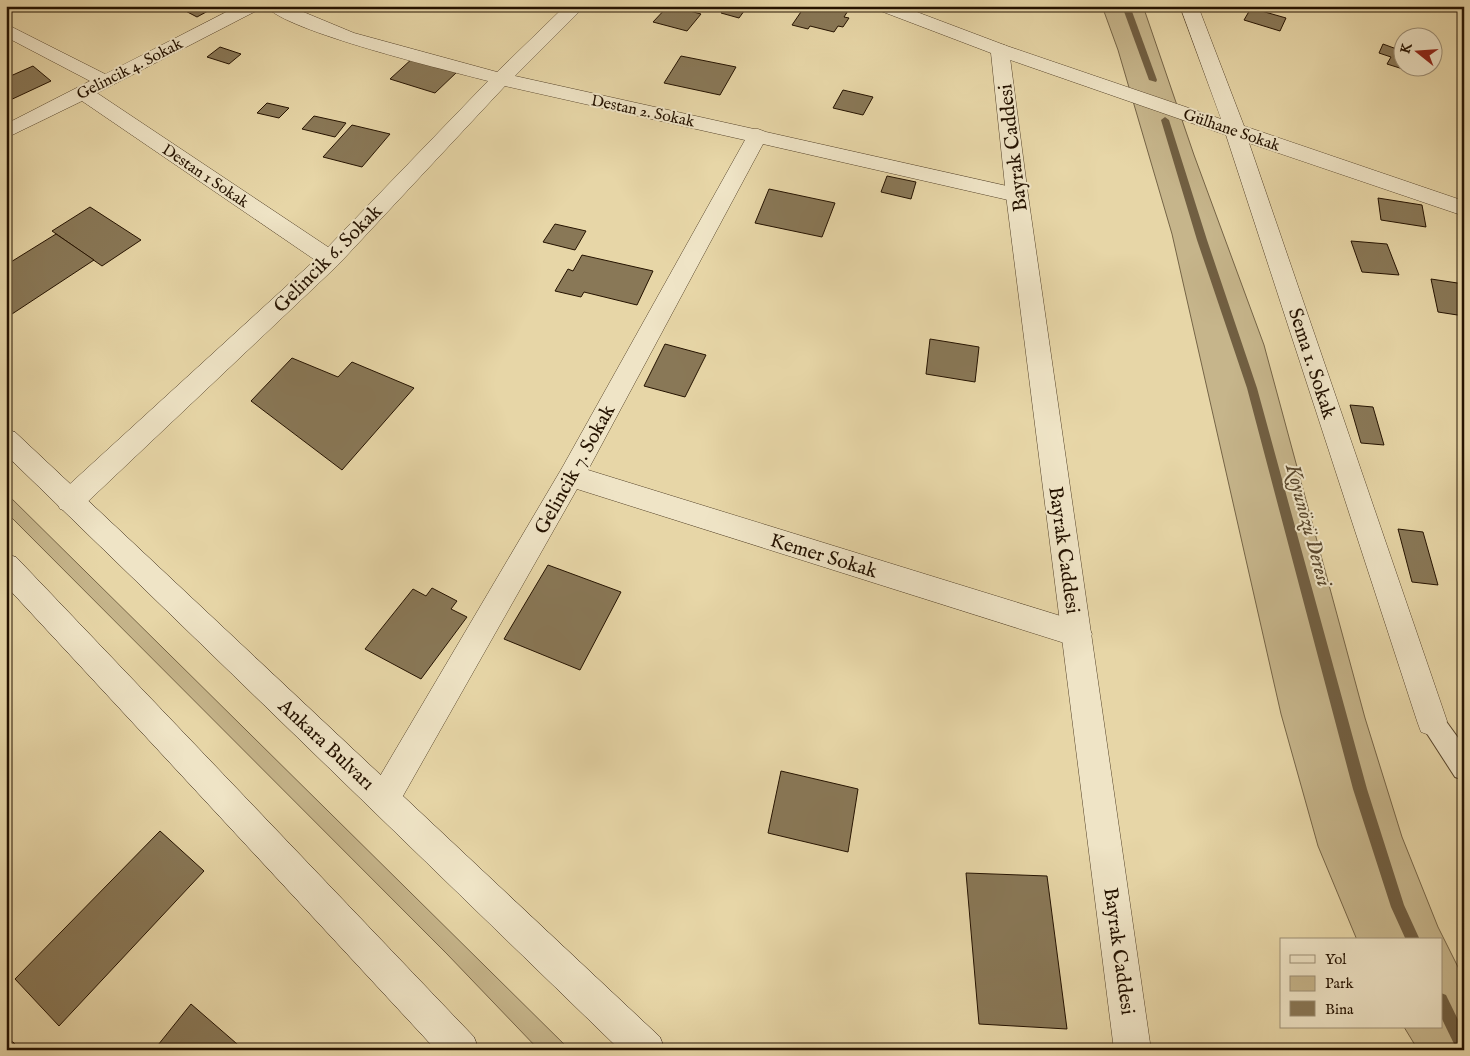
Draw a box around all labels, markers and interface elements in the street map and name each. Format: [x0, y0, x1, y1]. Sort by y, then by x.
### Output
north arrow [1392, 28, 1442, 78]
street label: Gelincik 4. Sokak [74, 34, 187, 105]
text: K [1396, 40, 1417, 56]
street label: Bayrak Caddesi [993, 83, 1034, 213]
street label: Destan 2. Sokak [589, 91, 697, 133]
street label: Gülhane Sokak [1180, 105, 1283, 157]
street label: Destan 1 Sokak [158, 140, 252, 213]
street label: Gelincik 6. Sokak [268, 199, 388, 319]
street label: Sema 1. Sokak [1282, 305, 1341, 422]
street label: Gelincik 7. Sokak [529, 400, 621, 539]
water label: Koyunözü Deresi [1278, 460, 1337, 592]
street label: Bayrak Caddesi [1042, 485, 1085, 616]
street label: Kemer Sokak [767, 528, 881, 585]
street label: Ankara Bulvarı [272, 693, 379, 796]
street label: Bayrak Caddesi [1097, 886, 1140, 1017]
legend [1280, 938, 1442, 1028]
text: Yol [1325, 950, 1347, 969]
text: Park [1325, 974, 1355, 993]
text: Bina [1325, 1000, 1354, 1019]

